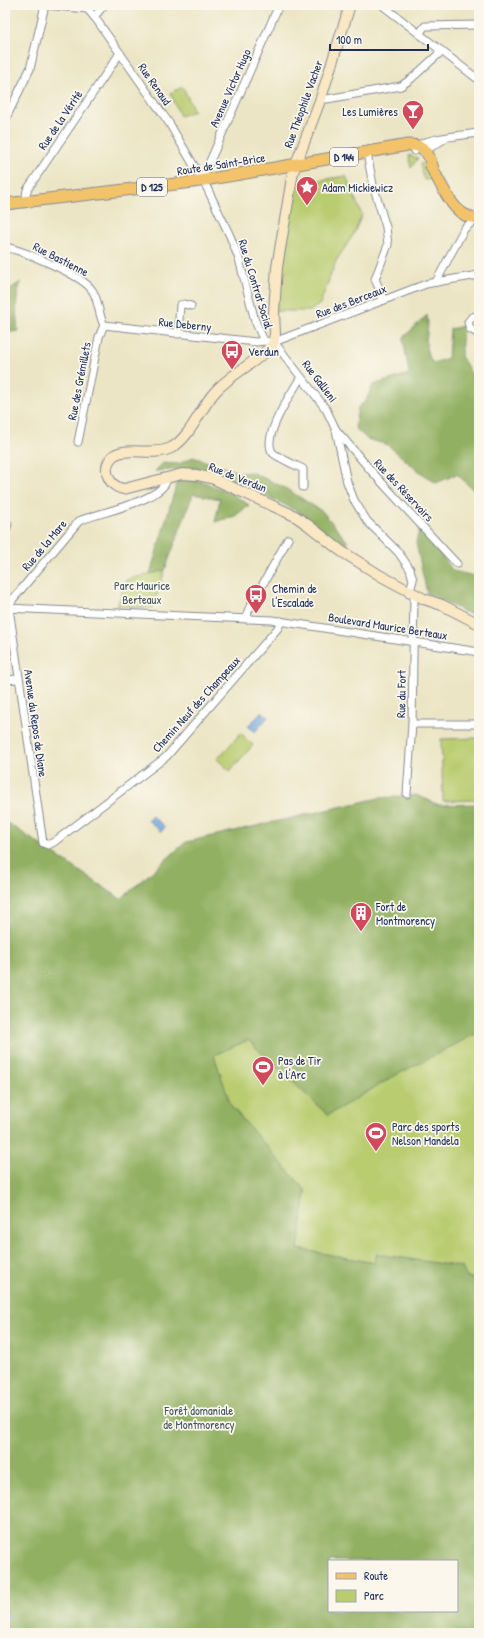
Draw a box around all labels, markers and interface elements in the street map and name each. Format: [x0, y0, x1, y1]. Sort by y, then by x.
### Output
scale bar [330, 26, 428, 52]
text: 100 m [336, 31, 362, 48]
street label: Avenue Victor Hugo [205, 46, 255, 130]
street label: Rue Théophile Vacher [279, 57, 327, 150]
street label: Rue Renaud [134, 60, 176, 109]
street label: Rue de la Vérité [34, 87, 86, 153]
bar icon: Les Lumières [400, 98, 426, 131]
place label: Les Lumières [342, 103, 398, 120]
road number: D 144 [330, 148, 358, 166]
street label: Route de Saint-Brice [176, 149, 267, 179]
place icon: Adam Mickiewicz [294, 174, 320, 207]
road number: D 125 [137, 178, 167, 196]
place label: Adam Mickiewicz [322, 179, 393, 196]
street label: Rue du Contrat Social [234, 237, 278, 332]
street label: Rue Bastienne [30, 238, 92, 280]
street label: Rue des Berceaux [313, 280, 389, 322]
street label: Rue Deberny [158, 313, 212, 335]
bus stop icon: Verdun [219, 338, 245, 371]
street label: Rue des Grémillets [63, 340, 95, 422]
place label: Verdun [248, 343, 279, 360]
street label: Rue Gallieni [298, 356, 342, 406]
street label: Rue des Réservoirs [370, 455, 438, 525]
street label: Rue de Verdun [207, 458, 269, 496]
street label: Rue de la Mare [18, 516, 71, 574]
park label: Parc Maurice Berteaux [114, 577, 170, 608]
place label: Chemin de l'Escalade [272, 580, 317, 611]
bus stop icon: Chemin de l'Escalade [243, 582, 269, 615]
street label: Boulevard Maurice Berteaux [327, 608, 449, 644]
street label: Chemin Neuf des Champeaux [148, 652, 244, 756]
street label: Avenue du Repos de Diane [20, 668, 52, 778]
street label: Rue du Fort [392, 669, 410, 718]
place label: Fort de Montmorency [375, 898, 435, 929]
building icon: Fort de Montmorency [348, 900, 374, 933]
place label: Pas de Tir à l'Arc [278, 1052, 321, 1083]
sports icon: Pas de Tir à l'Arc [250, 1054, 276, 1087]
place label: Parc des sports Nelson Mandela [392, 1118, 460, 1149]
sports icon: Parc des sports Nelson Mandela [363, 1120, 389, 1153]
park label: Forêt domaniale de Montmorency [163, 1402, 235, 1433]
legend [328, 1560, 458, 1612]
text: Route [364, 1567, 388, 1584]
text: Parc [364, 1587, 384, 1604]

